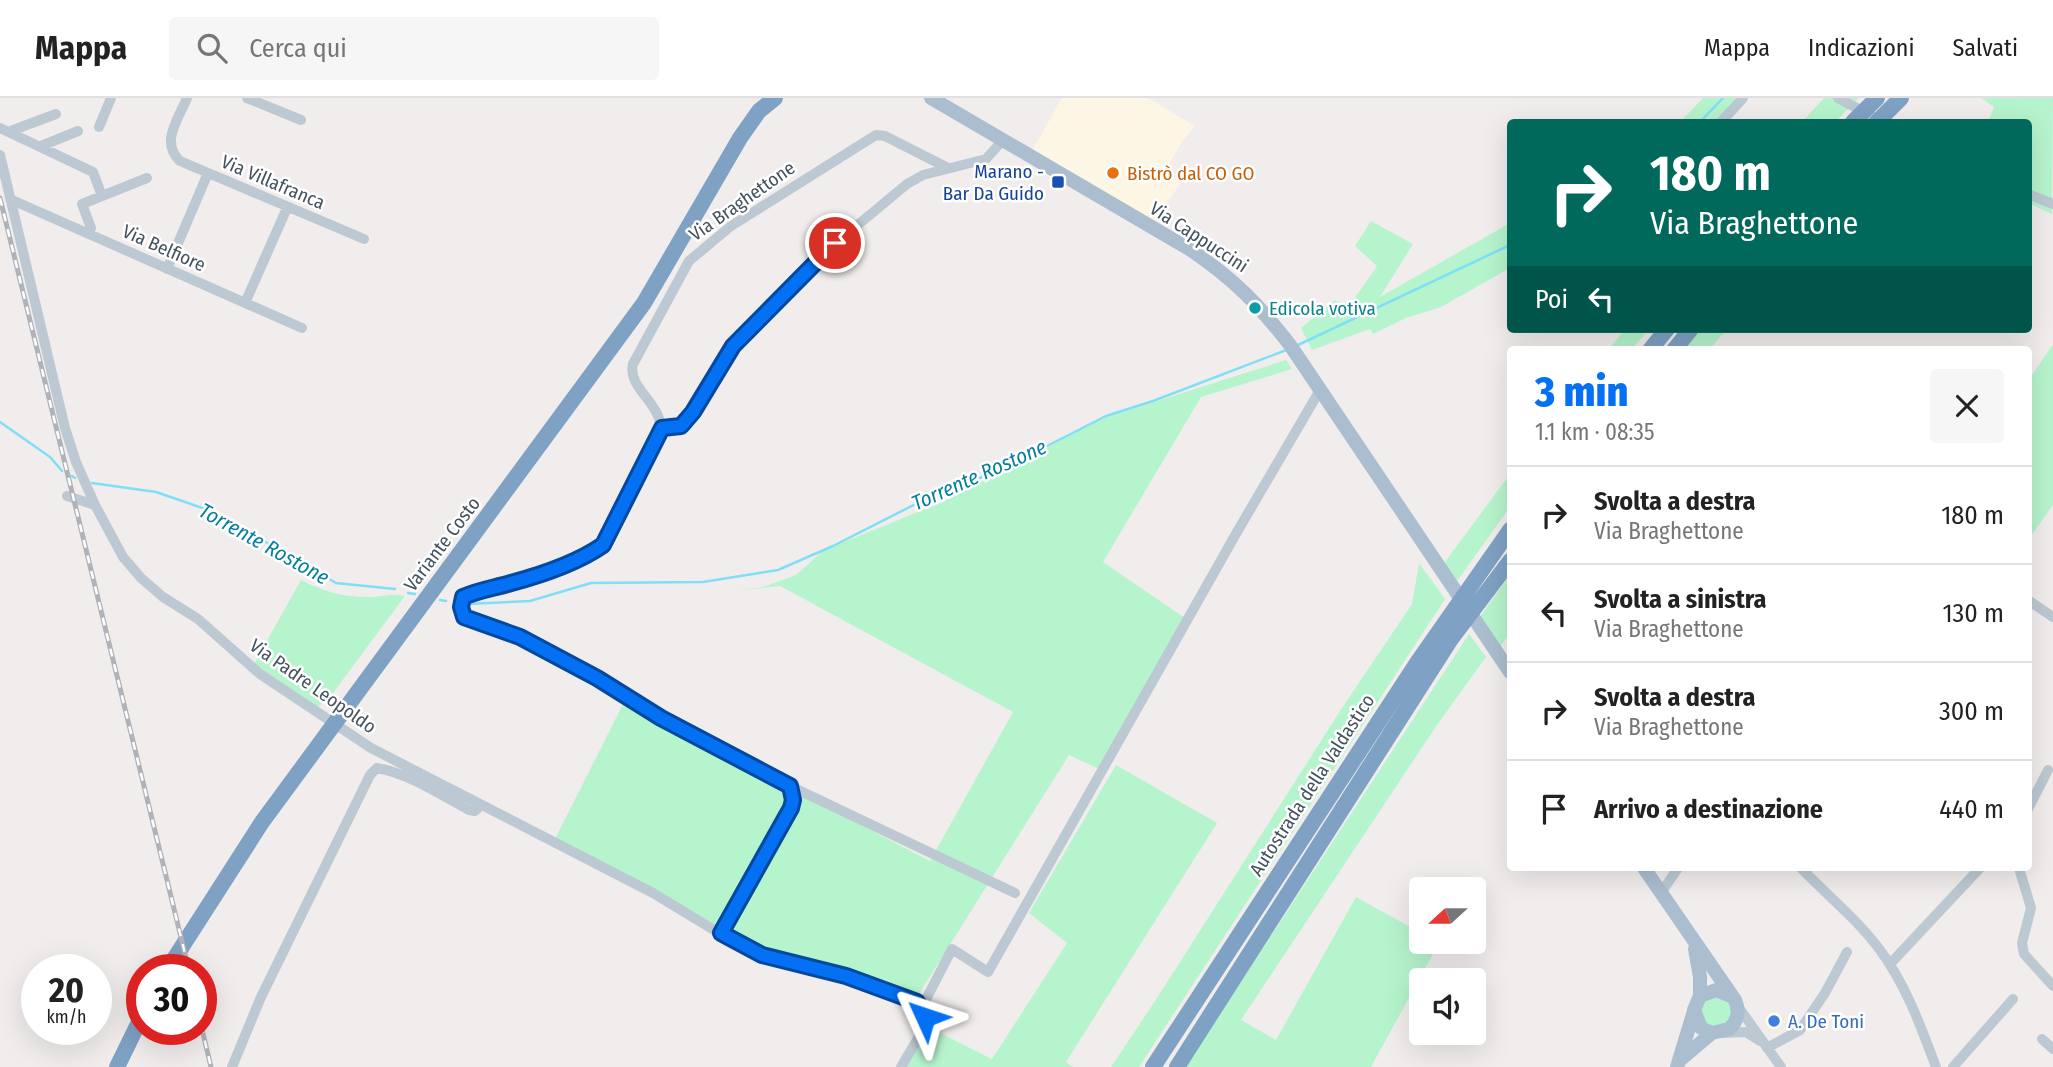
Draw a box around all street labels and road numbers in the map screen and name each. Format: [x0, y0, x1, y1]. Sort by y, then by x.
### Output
street label: Via Villafranca [218, 150, 328, 214]
street label: Via Braghettone [685, 156, 799, 246]
street label: Via Cappuccini [1145, 197, 1253, 277]
street label: Via Belfiore [119, 220, 209, 276]
street label: Variante Costo [399, 492, 485, 596]
street label: Via Padre Leopoldo [245, 634, 381, 738]
street label: Autostrada della Valdastico [1245, 690, 1379, 880]

